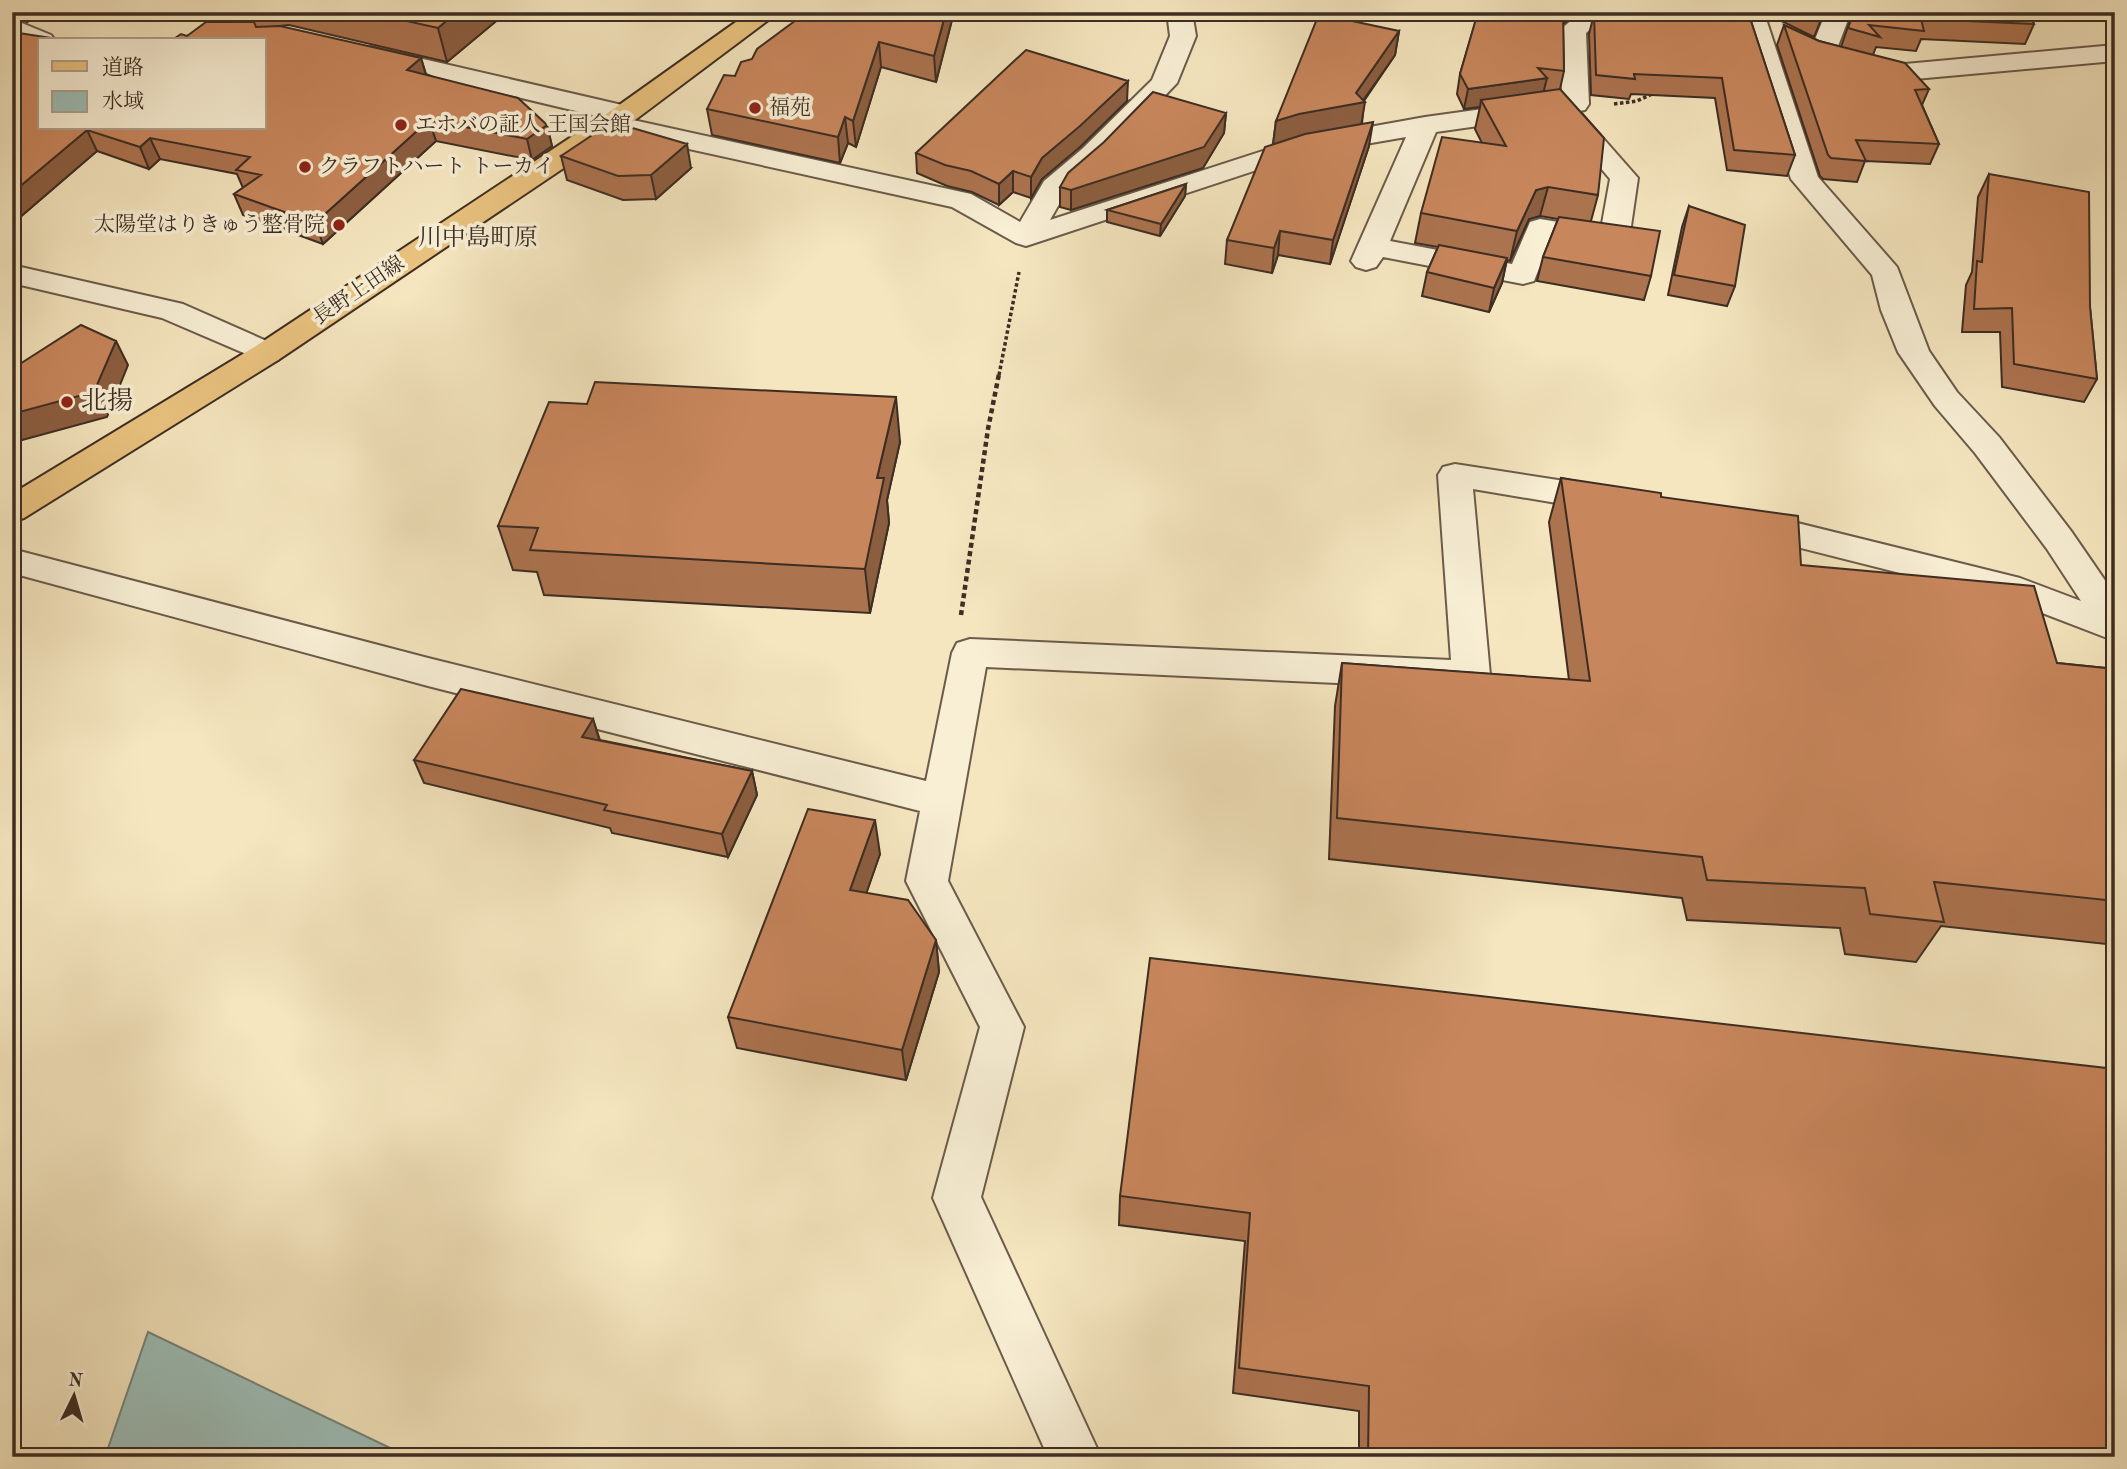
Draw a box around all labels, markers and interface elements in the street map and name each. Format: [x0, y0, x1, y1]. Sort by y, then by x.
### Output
legend [38, 38, 266, 130]
text: 道路 [102, 56, 144, 79]
text: 水域 [102, 90, 144, 113]
place label: 福苑 [769, 96, 811, 119]
marker: 福苑 [747, 100, 763, 116]
place label: エホバの証人 王国会館 [415, 113, 631, 136]
marker: エホバの証人 王国会館 [393, 117, 409, 133]
place label: クラフトハート トーカイ [319, 156, 554, 178]
marker: クラフトハート トーカイ [297, 159, 313, 175]
place label: 太陽堂はりきゅう整骨院 [94, 213, 325, 236]
marker: 太陽堂はりきゅう整骨院 [331, 217, 347, 233]
district label: 川中島町原 [418, 224, 538, 251]
street label: 長野上田線 [308, 251, 408, 329]
place label: 北揚 [81, 387, 133, 415]
marker: 北揚 [59, 394, 75, 410]
north arrow [38, 1360, 108, 1430]
text: N [67, 1371, 84, 1392]

